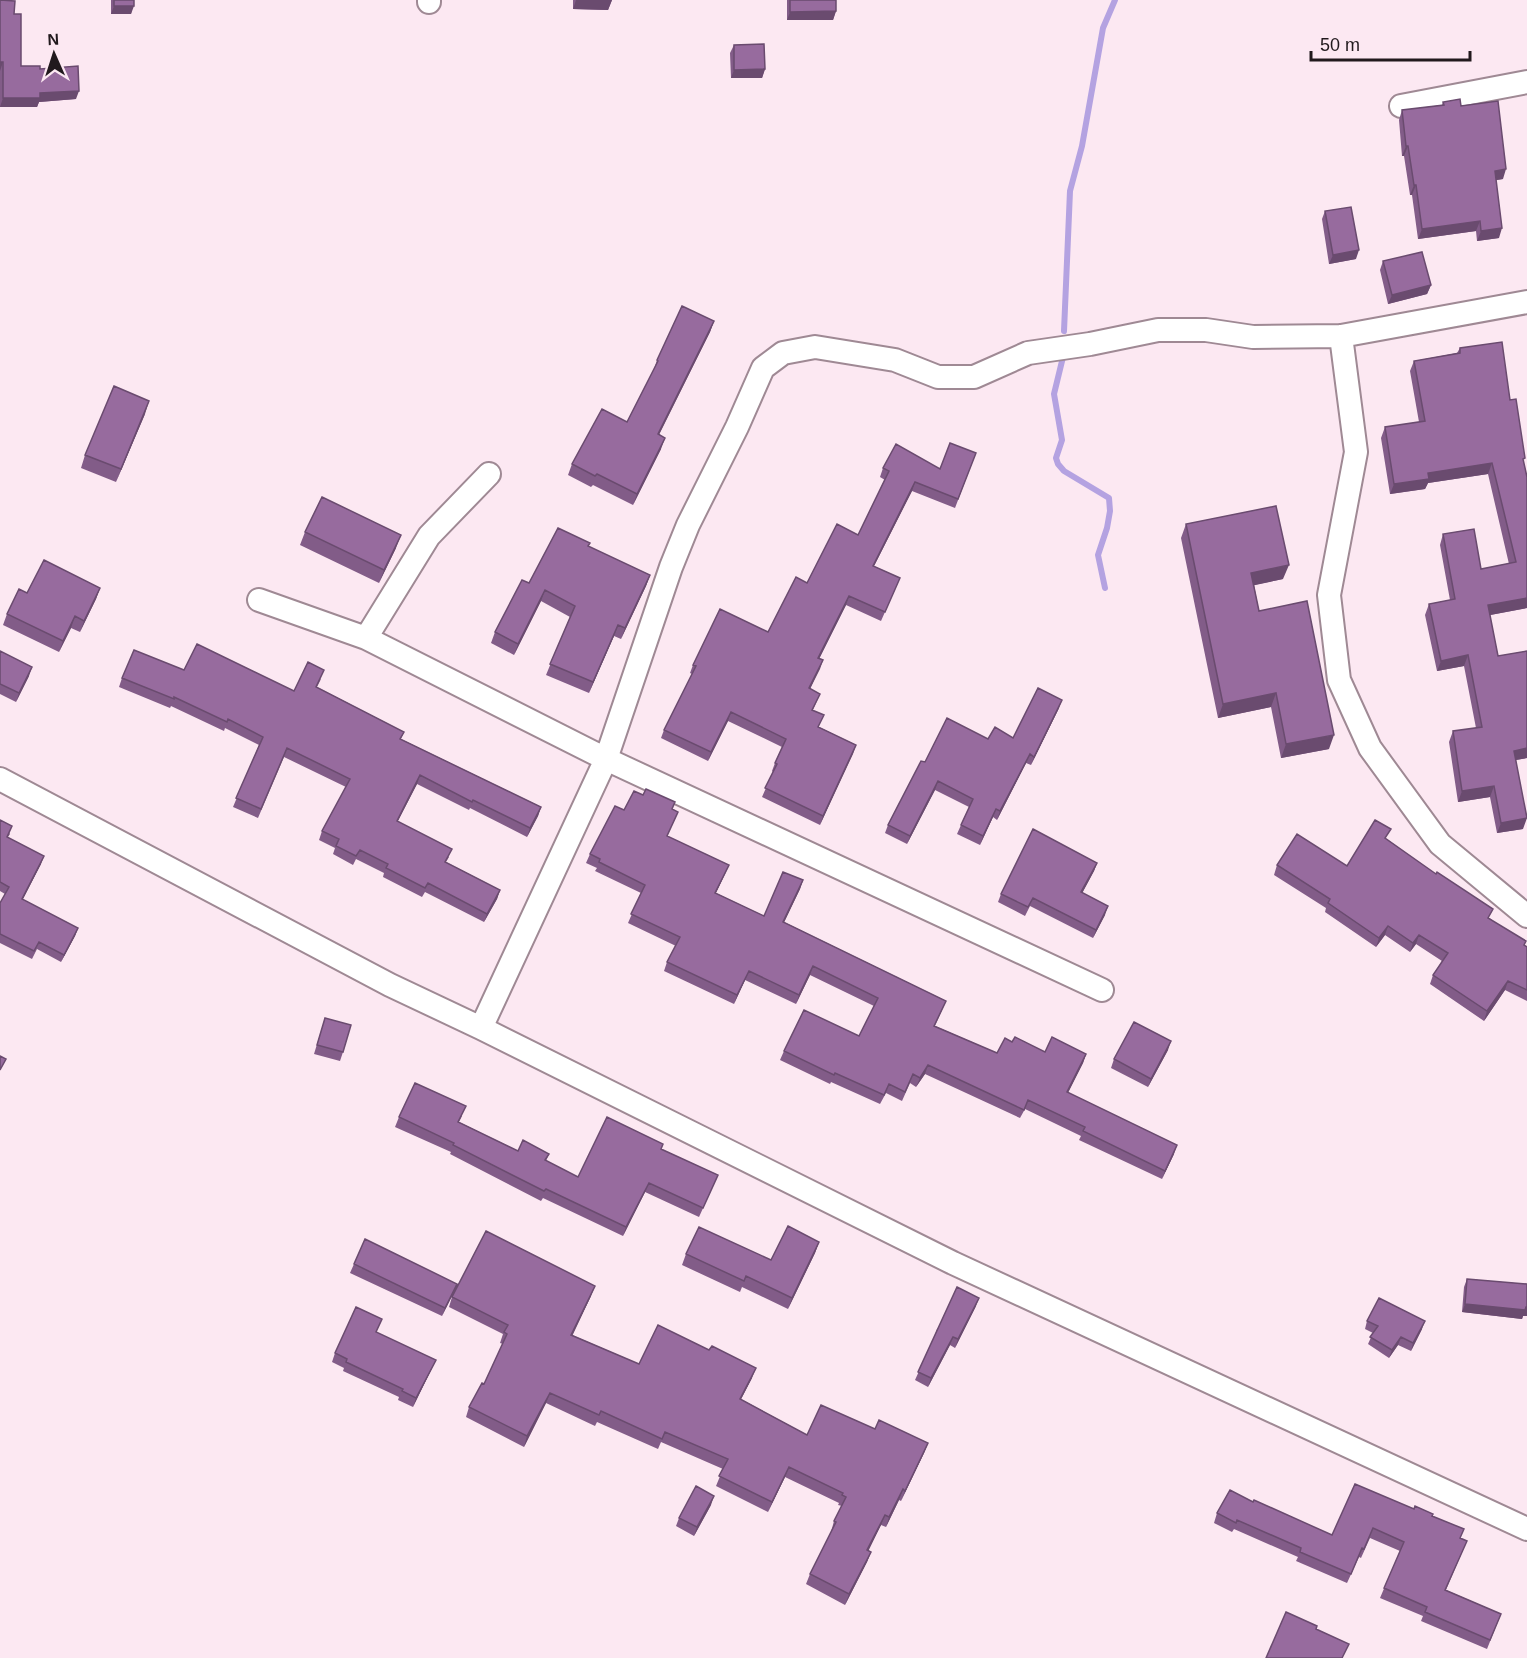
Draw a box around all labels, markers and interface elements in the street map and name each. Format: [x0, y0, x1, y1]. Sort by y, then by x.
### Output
north arrow [24, 24, 84, 84]
scale bar [1311, 24, 1470, 62]
text: N [47, 31, 59, 48]
text: 50 m [1320, 35, 1360, 55]

